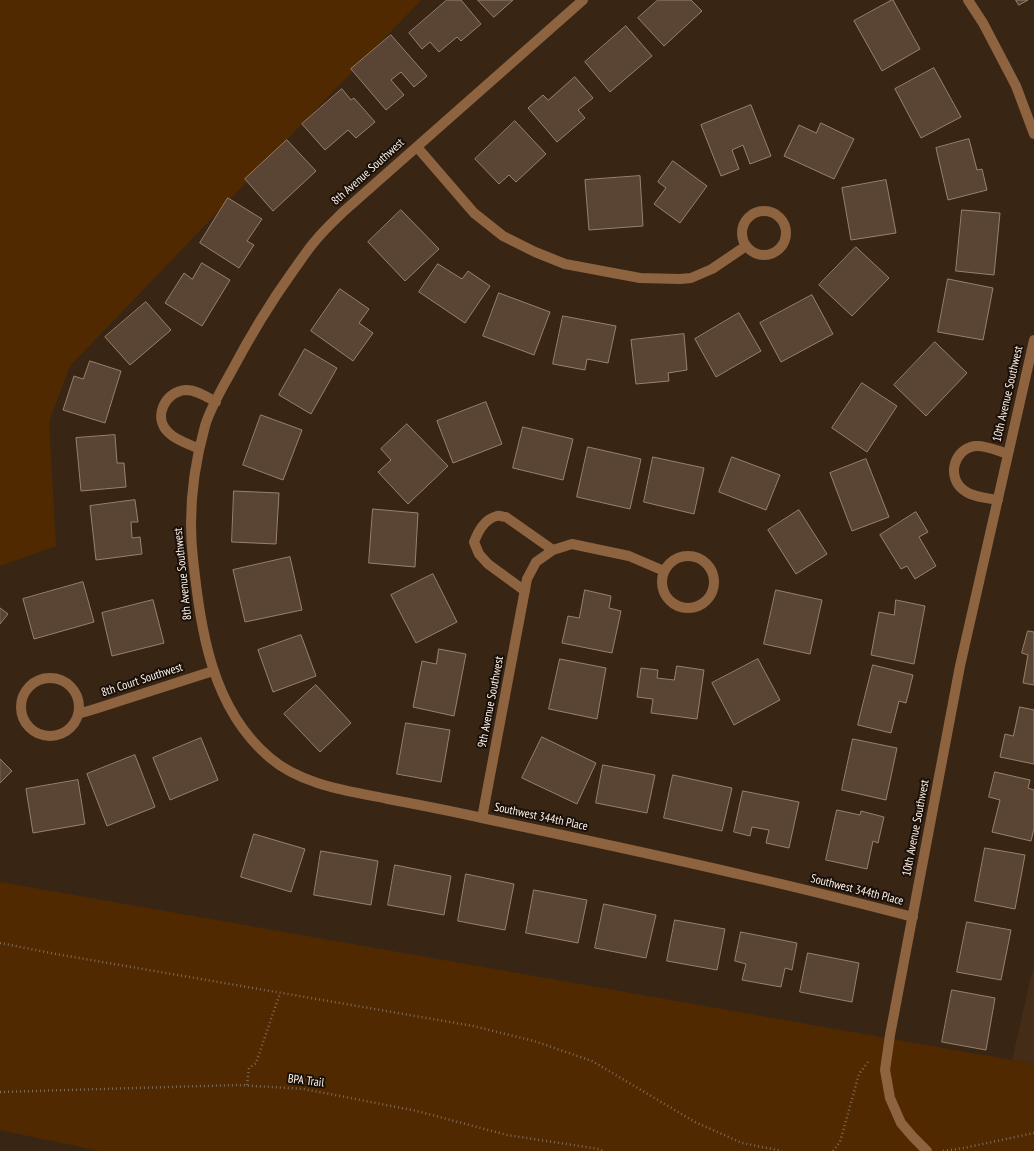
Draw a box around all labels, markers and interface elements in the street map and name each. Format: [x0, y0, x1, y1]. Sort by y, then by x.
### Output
street label: 8th Avenue Southwest [329, 136, 407, 208]
street label: 10th Avenue Southwest [990, 345, 1026, 443]
street label: 8th Avenue Southwest [171, 527, 195, 621]
street label: 9th Avenue Southwest [475, 655, 507, 749]
street label: 8th Court Southwest [99, 660, 185, 700]
street label: 10th Avenue Southwest [900, 778, 932, 878]
street label: Southwest 344th Place [493, 800, 589, 834]
street label: Southwest 344th Place [809, 871, 905, 909]
street label: BPA Trail [287, 1072, 325, 1090]

